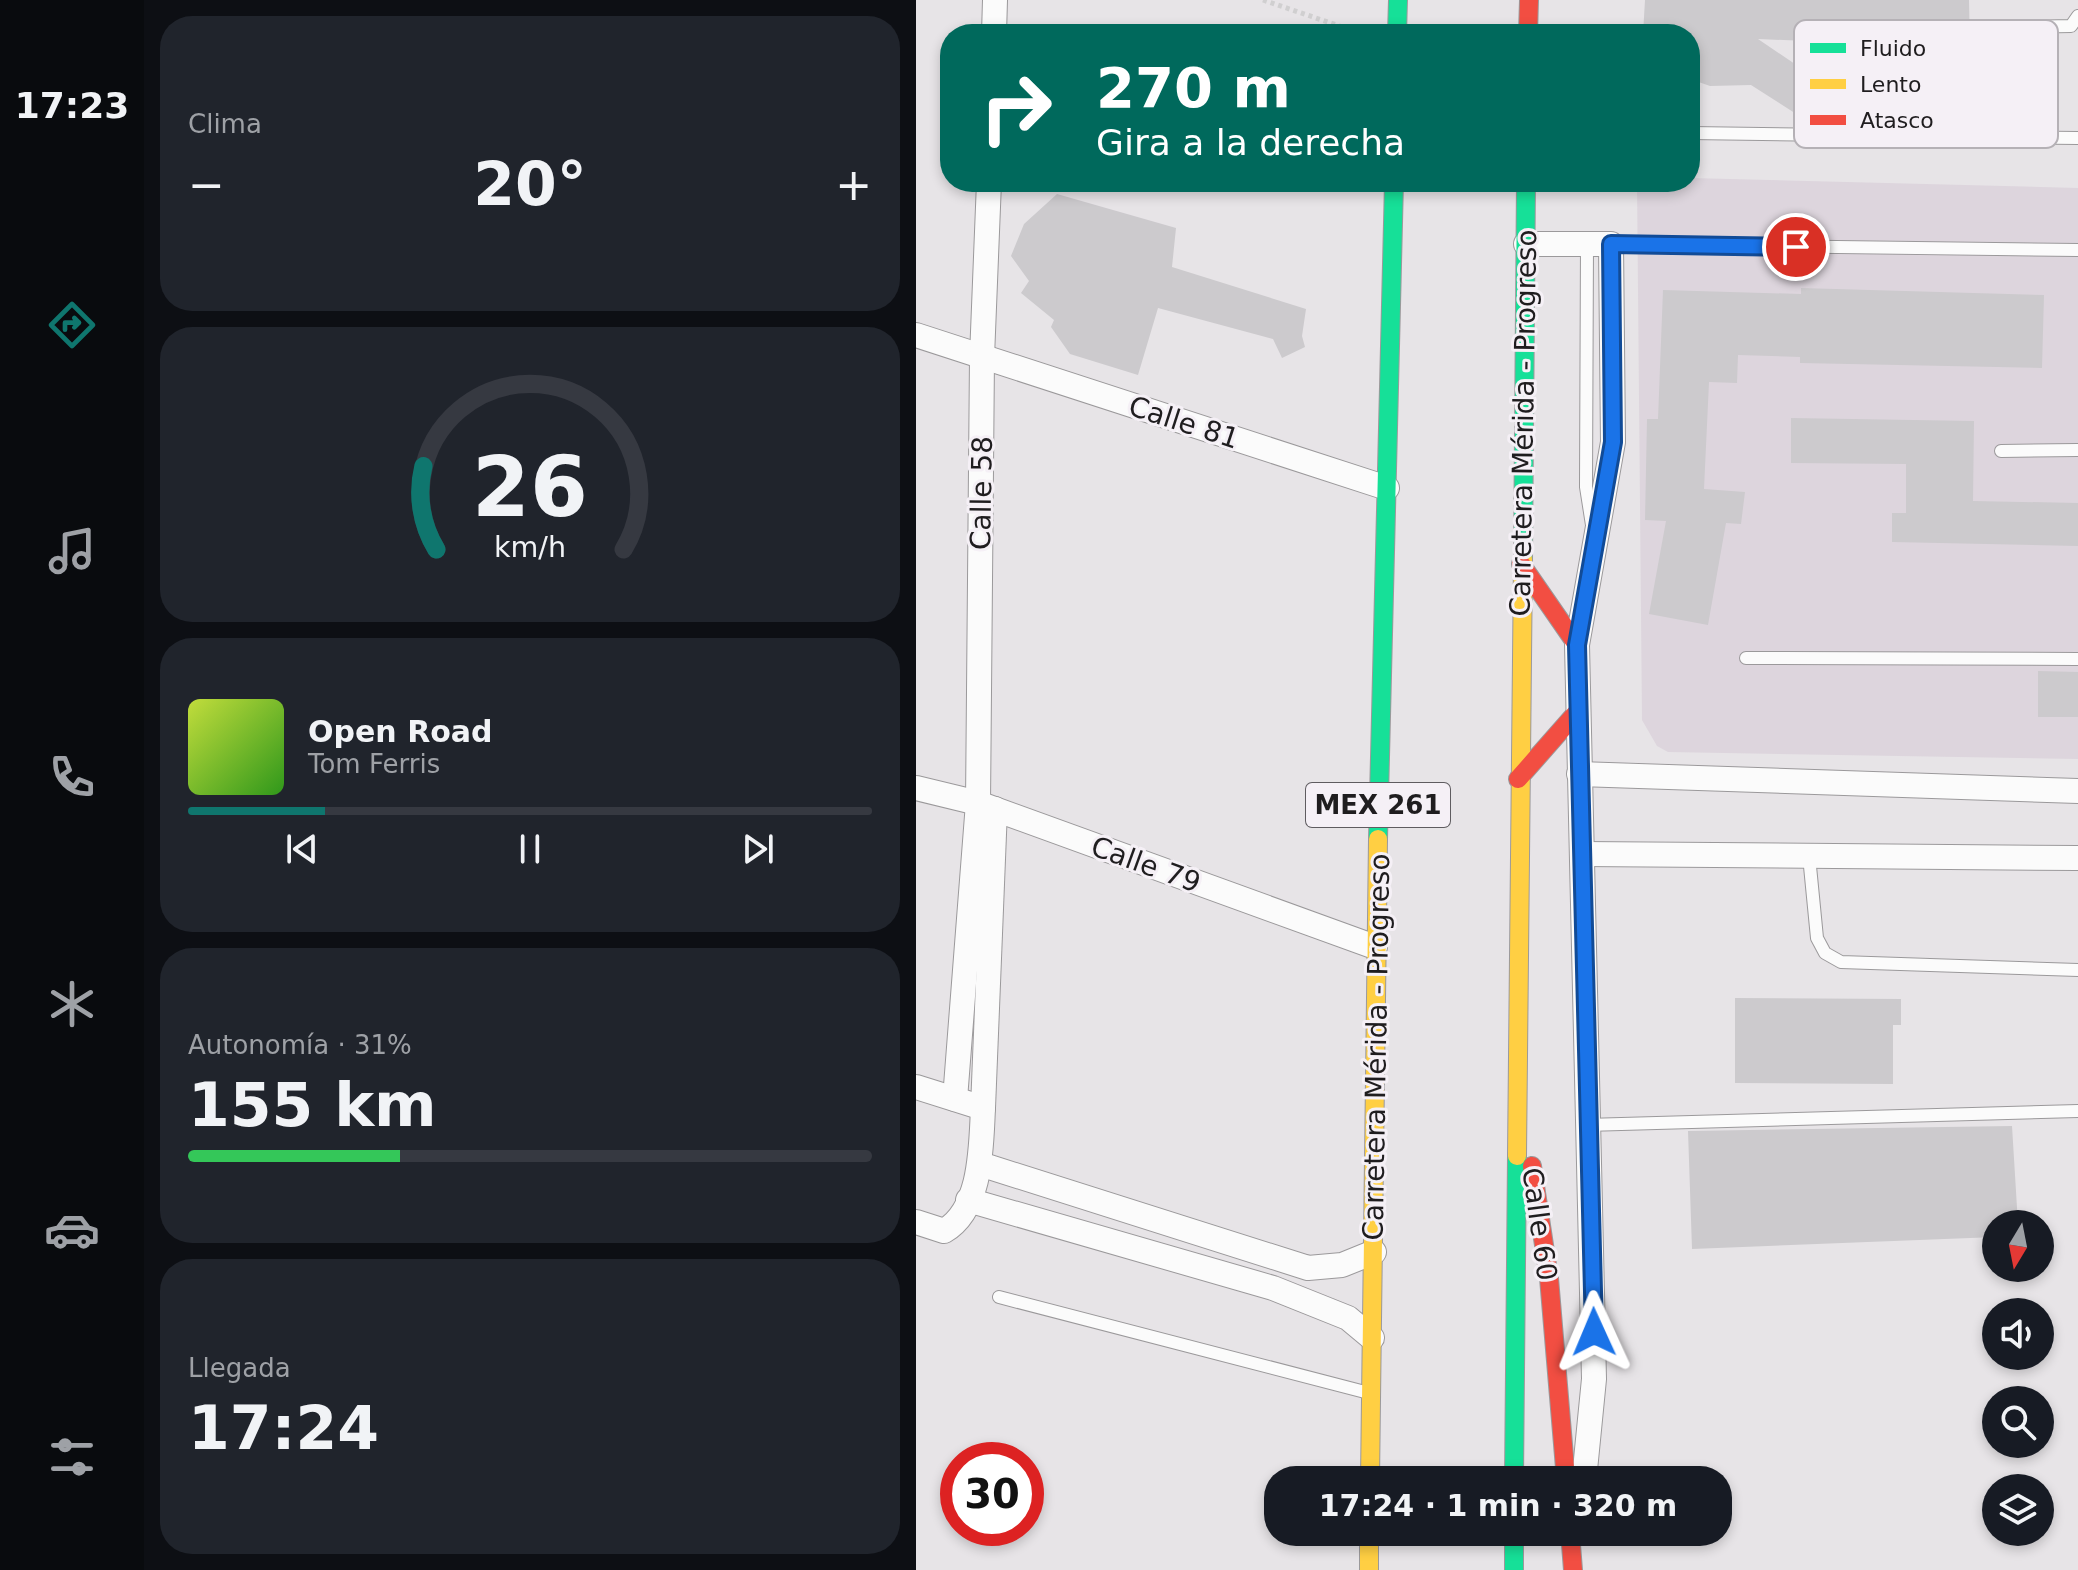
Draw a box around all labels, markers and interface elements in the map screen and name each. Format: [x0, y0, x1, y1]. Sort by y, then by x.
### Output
legend [1794, 20, 2058, 148]
text: Fluido [1860, 36, 1926, 61]
text: 270 m [1096, 55, 1291, 120]
icon: right [964, 56, 1068, 160]
text: Lento [1860, 72, 1921, 97]
text: 17:23 [15, 85, 129, 126]
text: Atasco [1860, 108, 1934, 133]
text: Clima [188, 109, 262, 139]
text: Gira a la derecha [1096, 122, 1405, 163]
text: 20° [473, 149, 587, 219]
text: − [188, 159, 225, 210]
text: + [835, 159, 872, 210]
pin [1762, 213, 1830, 281]
icon: arrive [1774, 225, 1818, 269]
street label: Carretera Mérida - Progreso [1504, 229, 1543, 617]
icon: directions [44, 297, 100, 353]
street label: Calle 81 [1125, 389, 1243, 456]
street label: Calle 58 [964, 436, 999, 550]
text: 26 [472, 439, 588, 536]
icon: music [44, 523, 100, 579]
text: km/h [494, 530, 566, 564]
text: Open Road [308, 714, 493, 749]
icon: phone [44, 749, 100, 805]
text: Tom Ferris [308, 749, 440, 779]
road number: MEX 261 [1306, 783, 1450, 827]
icon: previous [280, 827, 324, 871]
icon: pause [508, 827, 552, 871]
icon: next [736, 827, 780, 871]
street label: Calle 79 [1087, 829, 1205, 899]
street label: Carretera Mérida - Progreso [1357, 853, 1396, 1241]
icon: climate [44, 976, 100, 1032]
text: Autonomía · 31% [188, 1030, 412, 1060]
text: 155 km [188, 1070, 437, 1140]
street label: Calle 60 [1515, 1165, 1564, 1283]
icon: car [44, 1202, 100, 1258]
north arrow [1982, 1210, 2054, 1282]
map controls [1982, 1210, 2054, 1546]
position arrow [1552, 1290, 1636, 1374]
button: sound [1982, 1298, 2054, 1370]
text: Llegada [188, 1353, 291, 1383]
button: search [1982, 1386, 2054, 1458]
text: 17:24 [188, 1393, 379, 1463]
icon: filters [44, 1429, 100, 1485]
speed limit sign: 30 [940, 1442, 1044, 1546]
button: layers [1982, 1474, 2054, 1546]
text: 17:24 · 1 min · 320 m [1319, 1488, 1677, 1523]

